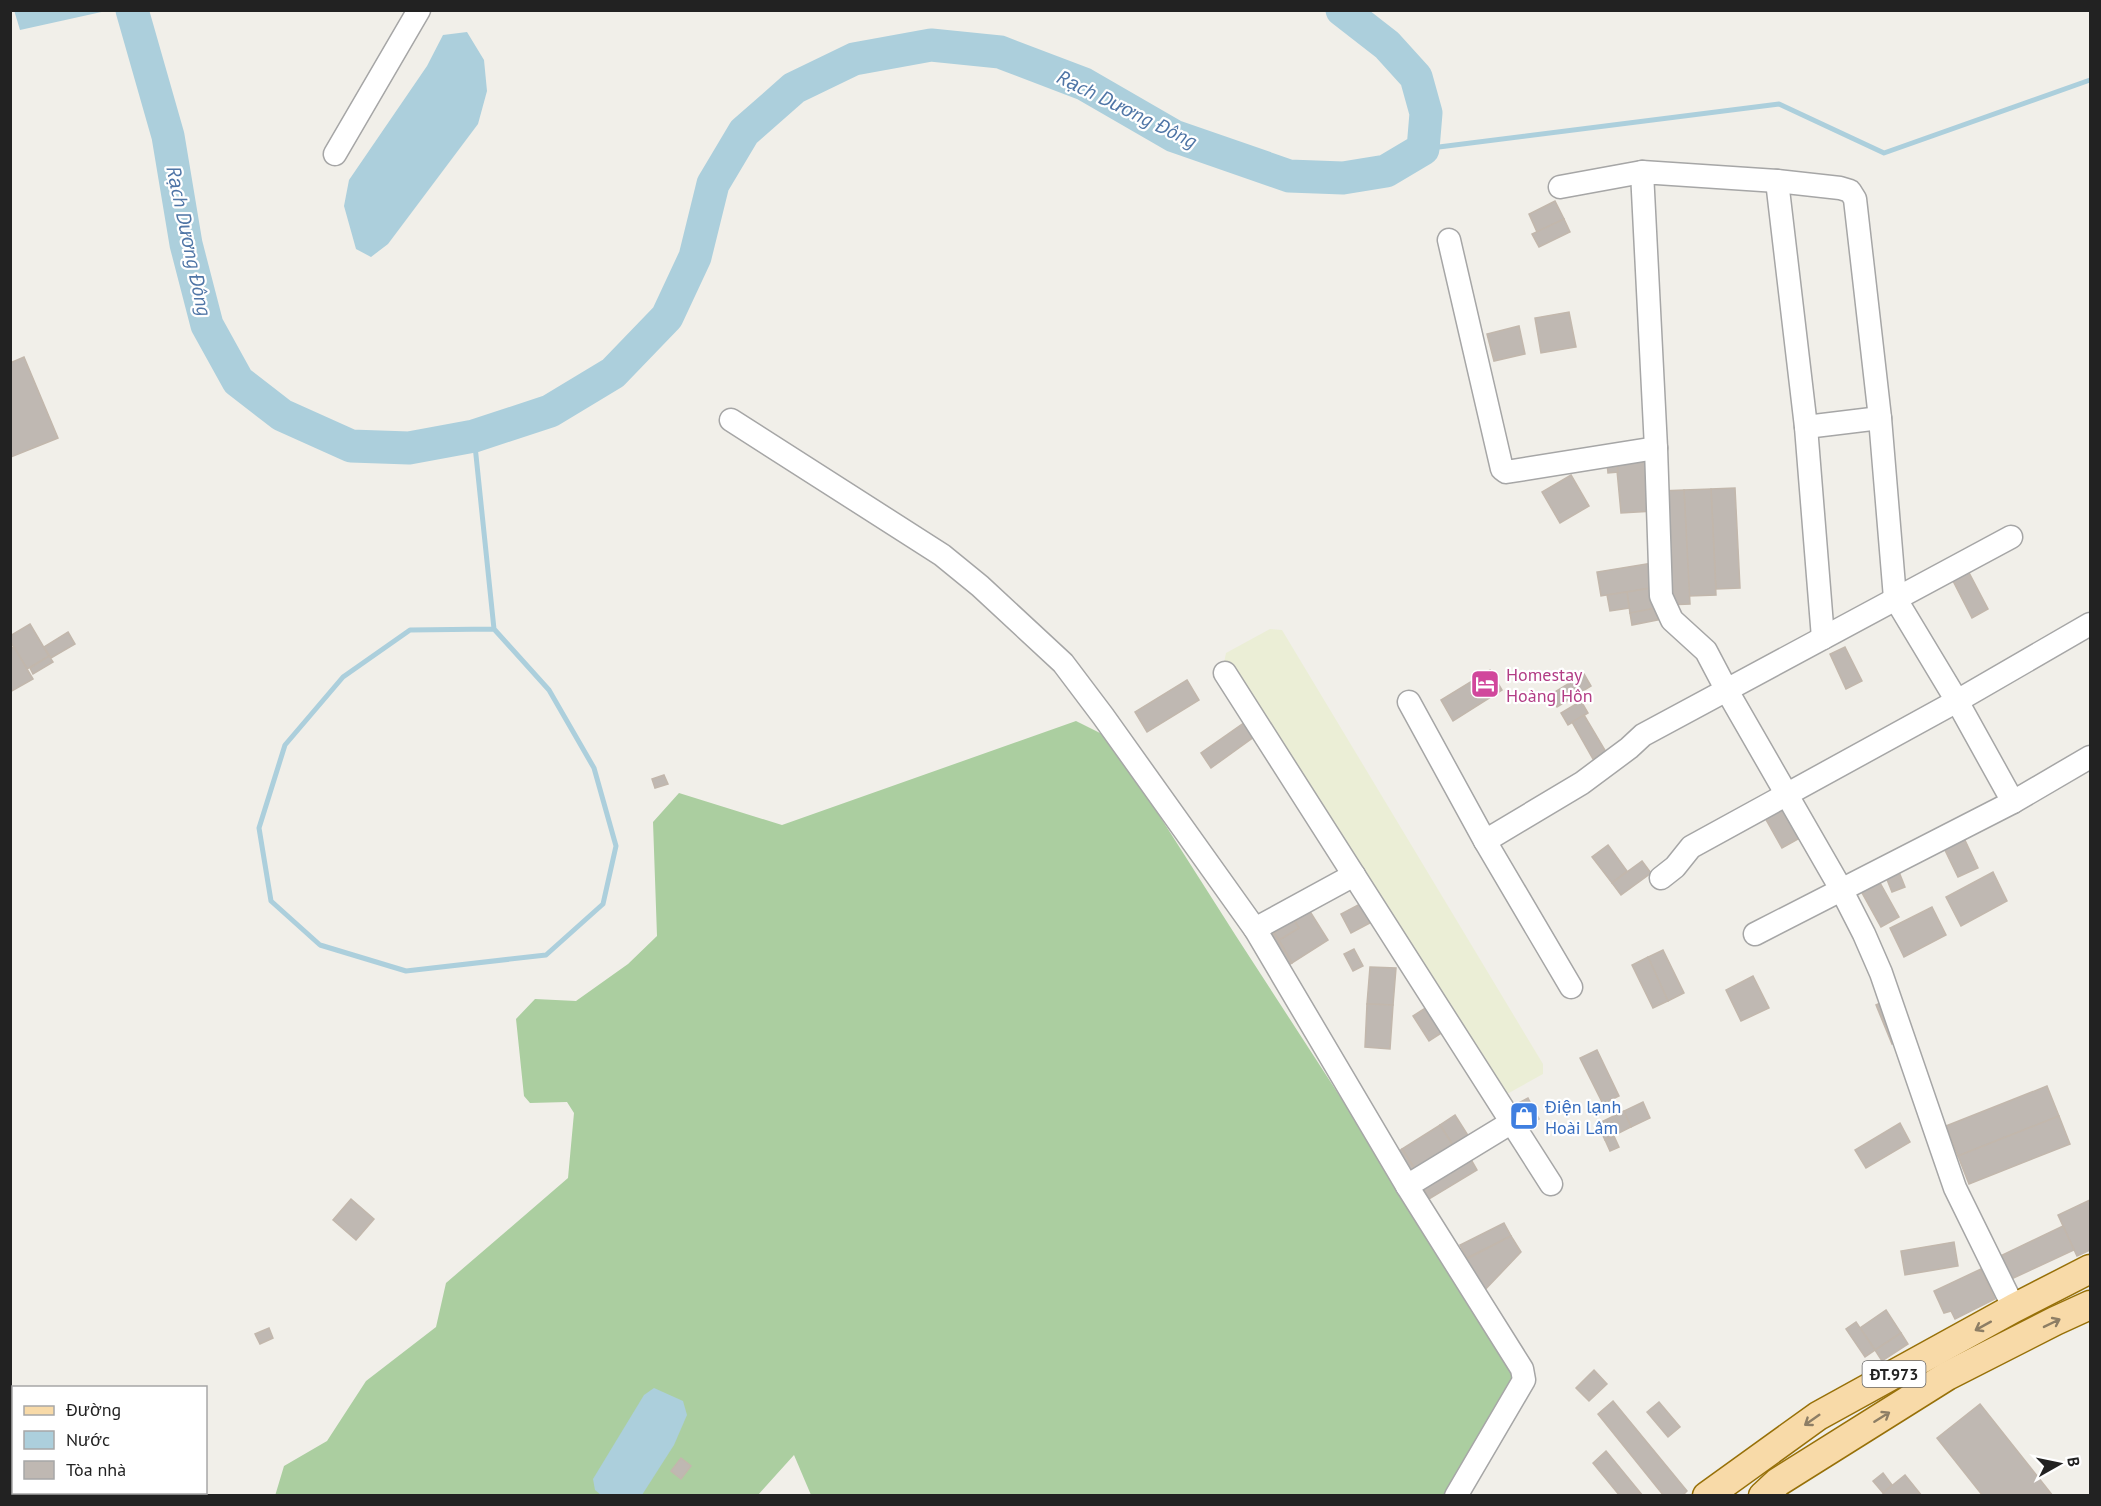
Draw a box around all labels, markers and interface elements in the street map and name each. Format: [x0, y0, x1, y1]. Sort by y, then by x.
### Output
water label: Rạch Dương Đông [1053, 64, 1201, 154]
water label: Rạch Dương Đông [160, 164, 218, 318]
place label: Homestay Hoàng Hôn [1506, 663, 1593, 707]
hotel icon: Homestay Hoàng Hôn [1469, 668, 1501, 700]
place label: Điện lạnh Hoài Lâm [1544, 1095, 1621, 1139]
shop icon: Điện lạnh Hoài Lâm [1508, 1100, 1540, 1132]
one-way arrow [2042, 1316, 2060, 1328]
one-way arrow [1975, 1320, 1992, 1332]
road number: ĐT.973 [1862, 1361, 1926, 1387]
legend [12, 1386, 207, 1494]
text: Đường [65, 1398, 121, 1421]
one-way arrow [1873, 1411, 1890, 1424]
one-way arrow [1805, 1414, 1821, 1426]
text: Nước [66, 1428, 110, 1451]
north arrow [2029, 1434, 2089, 1494]
text: B [2063, 1455, 2084, 1468]
text: Tòa nhà [66, 1458, 126, 1481]

